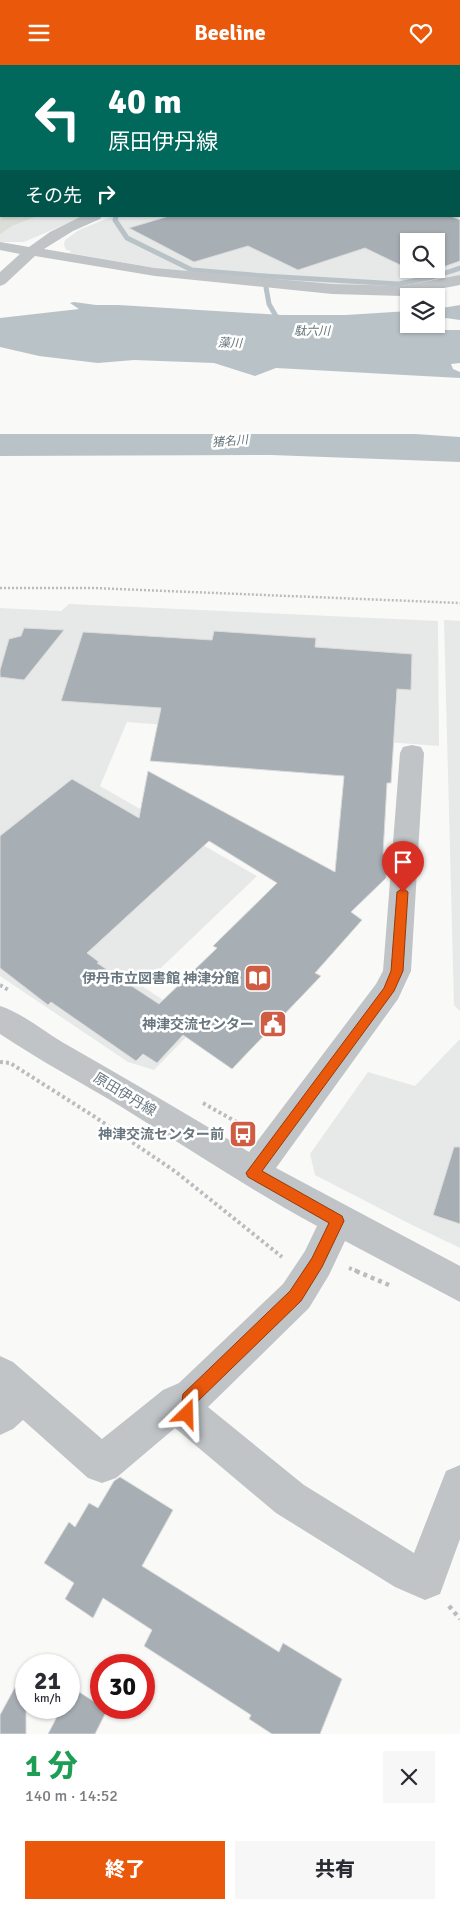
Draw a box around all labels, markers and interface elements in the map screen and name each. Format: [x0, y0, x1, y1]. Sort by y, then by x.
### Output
icon: menu [25, 19, 53, 47]
text: Beeline [194, 19, 266, 46]
icon: heart [407, 19, 435, 47]
text: 40 m [108, 80, 182, 123]
icon: left [25, 85, 90, 150]
text: 原田伊丹線 [108, 128, 218, 155]
icon: right [92, 180, 120, 208]
text: その先 [25, 184, 82, 208]
map controls [400, 233, 445, 333]
button: search [400, 233, 445, 278]
button: layers [400, 288, 445, 333]
water label: 駄六川 [294, 324, 332, 339]
water label: 藻川 [218, 336, 244, 351]
water label: 猪名川 [211, 432, 251, 451]
pin [382, 841, 424, 892]
icon: arrive [389, 848, 417, 876]
library icon: 伊丹市立図書館 神津分館 [243, 963, 273, 993]
place label: 伊丹市立図書館 神津分館 [82, 970, 239, 987]
public building icon: 神津交流センター [258, 1009, 288, 1039]
place label: 神津交流センター [142, 1016, 254, 1033]
street label: 原田伊丹線 [90, 1069, 159, 1120]
bus stop icon: 神津交流センター前 [228, 1119, 258, 1149]
place label: 神津交流センター前 [98, 1126, 224, 1143]
position arrow [160, 1387, 212, 1439]
speed limit sign: 30 [90, 1654, 155, 1719]
text: 21 [34, 1665, 61, 1696]
text: km/h [34, 1691, 61, 1706]
text: 1 分 [25, 1748, 78, 1785]
button: close [383, 1751, 435, 1803]
text: 140 m · 14:52 [25, 1786, 118, 1806]
button: 終了 [25, 1841, 225, 1899]
button: 共有 [235, 1841, 435, 1899]

